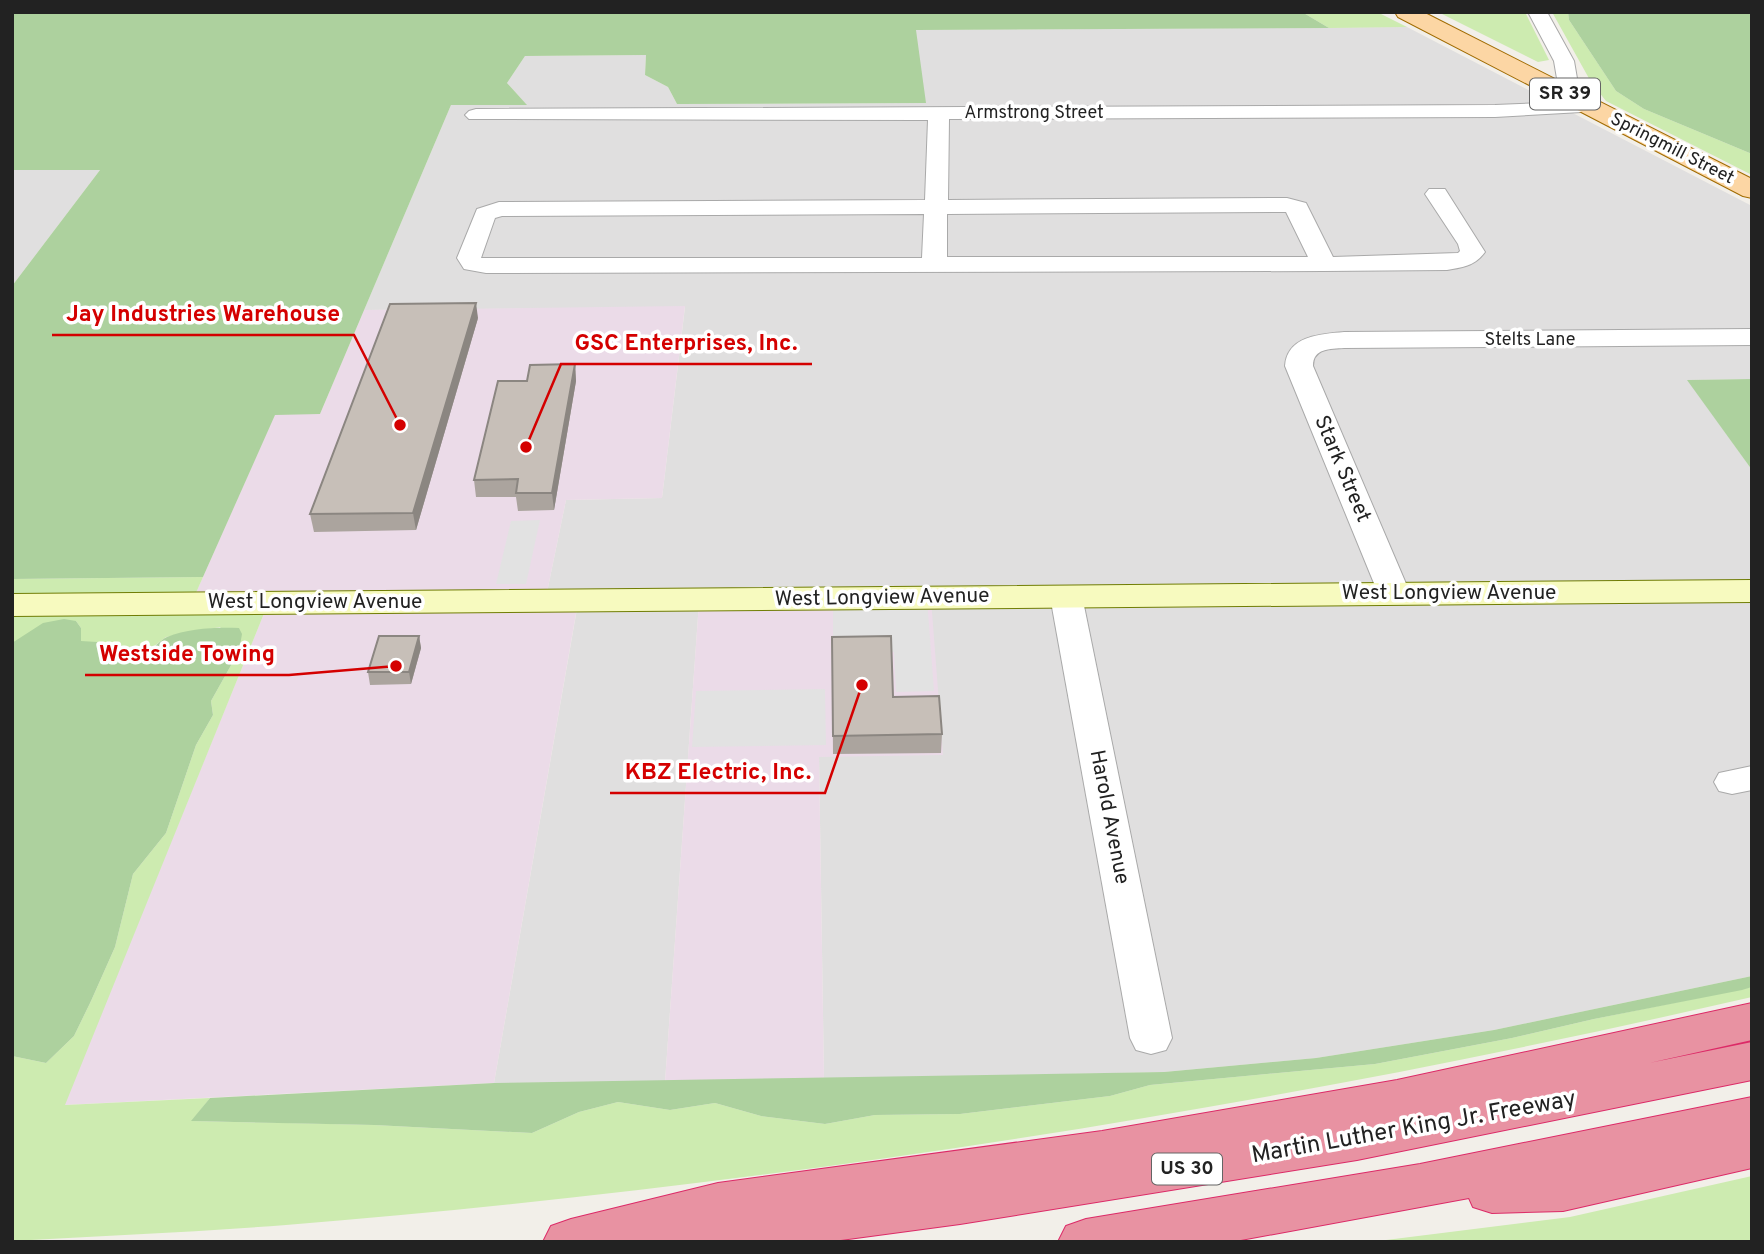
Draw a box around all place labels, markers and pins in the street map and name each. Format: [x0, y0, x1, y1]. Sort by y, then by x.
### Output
callout: Jay Industries Warehouse [52, 291, 354, 335]
callout: GSC Enterprises, Inc. [561, 320, 812, 364]
callout: Westside Towing [85, 631, 289, 675]
callout: KBZ Electric, Inc. [610, 749, 825, 793]

